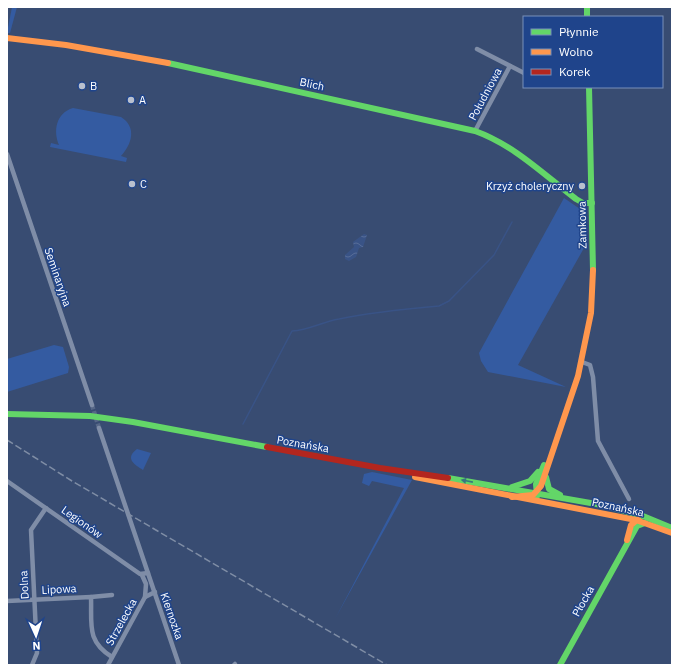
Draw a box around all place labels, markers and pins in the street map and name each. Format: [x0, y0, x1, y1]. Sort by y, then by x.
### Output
place label: B [90, 79, 97, 93]
marker: B [77, 81, 87, 91]
place label: A [139, 93, 146, 107]
marker: A [126, 95, 136, 105]
place label: C [140, 177, 147, 191]
marker: C [127, 179, 137, 189]
place label: Krzyż choleryczny [486, 179, 574, 193]
marker: Krzyż choleryczny [577, 181, 587, 191]

